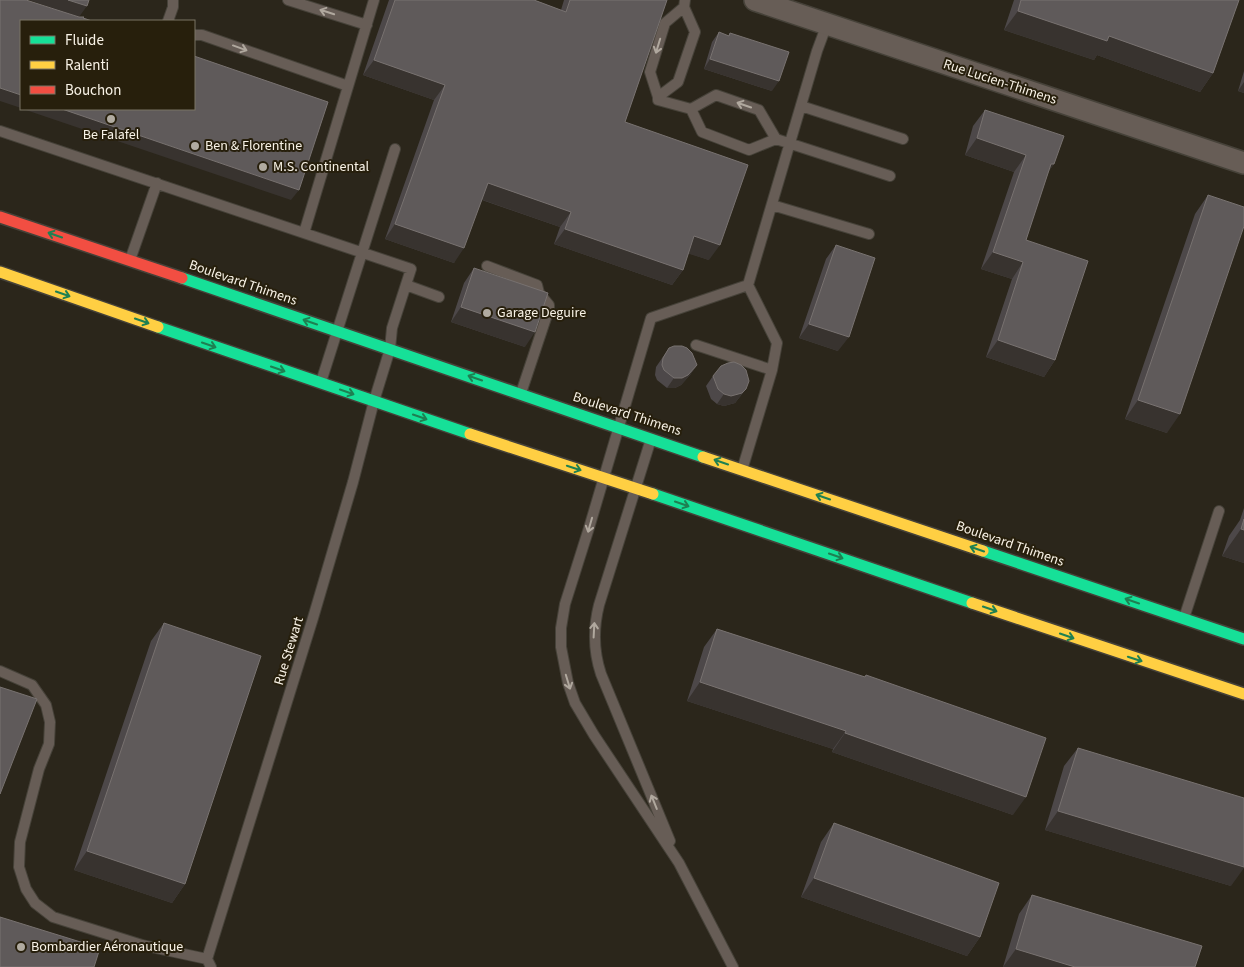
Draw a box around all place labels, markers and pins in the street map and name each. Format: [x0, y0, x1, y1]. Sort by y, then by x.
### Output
marker: Be Falafel [105, 113, 117, 125]
place label: Be Falafel [83, 125, 140, 145]
place label: Ben & Florentine [205, 136, 302, 156]
marker: Ben & Florentine [189, 140, 201, 152]
place label: M.S. Continental [273, 157, 370, 177]
marker: M.S. Continental [257, 161, 269, 173]
place label: Garage Deguire [497, 303, 586, 323]
marker: Garage Deguire [481, 307, 493, 319]
place label: Bombardier Aéronautique [31, 937, 183, 957]
marker: Bombardier Aéronautique [15, 941, 27, 953]

